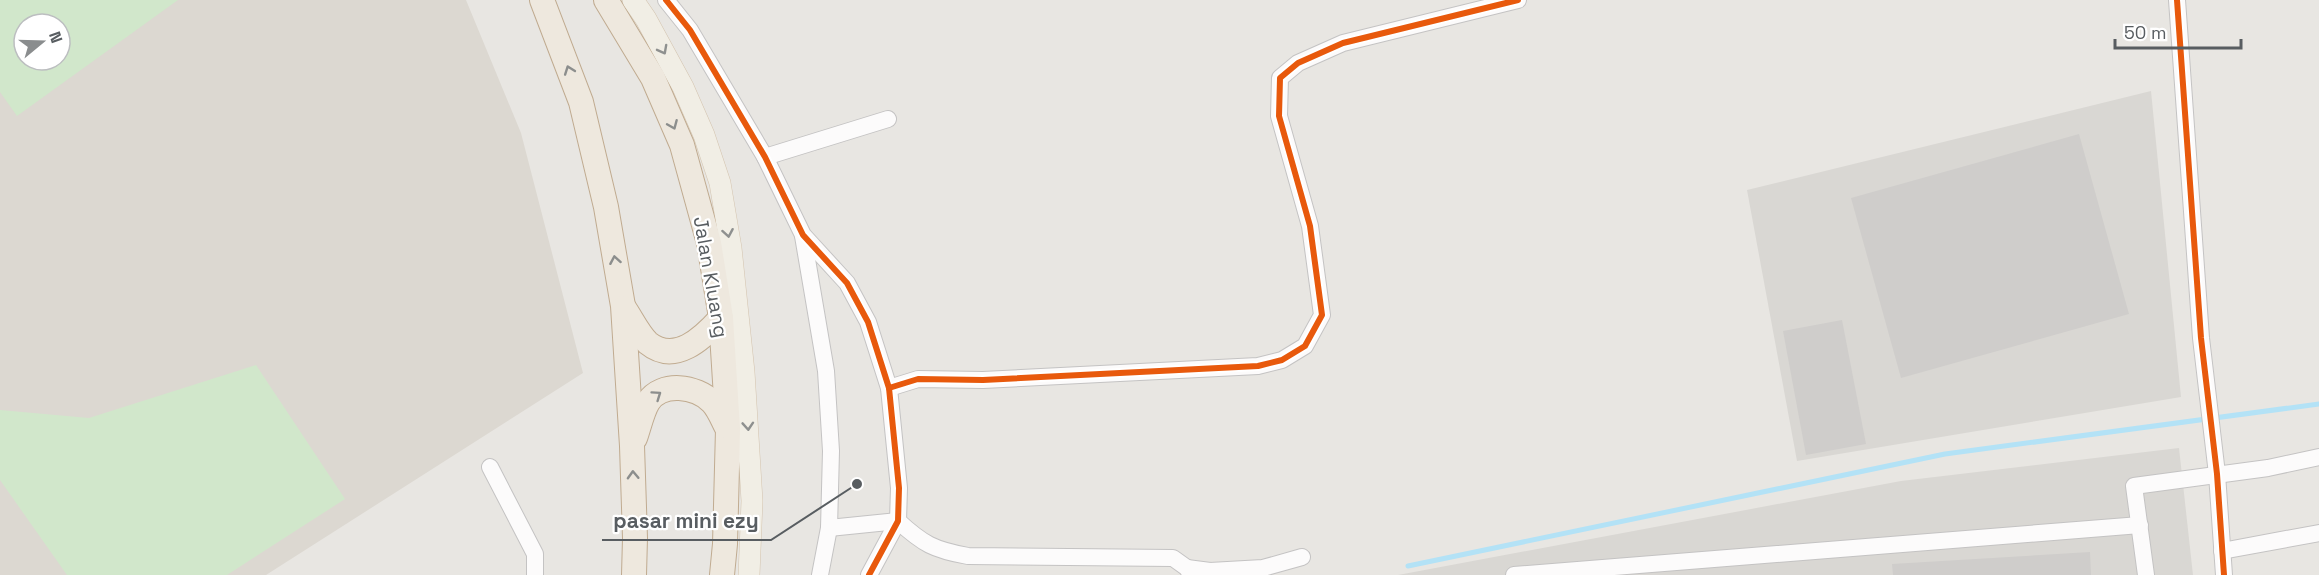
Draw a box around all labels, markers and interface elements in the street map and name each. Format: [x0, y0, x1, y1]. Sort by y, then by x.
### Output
north arrow [12, 12, 72, 72]
scale bar [2115, 12, 2241, 50]
text: 50 m [2124, 21, 2166, 44]
text: N [44, 29, 67, 46]
one-way arrow [656, 44, 667, 55]
one-way arrow [564, 65, 576, 76]
one-way arrow [666, 119, 678, 130]
street label: Jalan Kluang [688, 214, 734, 340]
one-way arrow [722, 228, 734, 237]
one-way arrow [609, 255, 622, 265]
one-way arrow [651, 391, 662, 402]
one-way arrow [741, 422, 754, 431]
one-way arrow [626, 470, 639, 479]
callout: pasar mini ezy [602, 501, 771, 540]
text: pasar mini ezy [613, 507, 759, 534]

